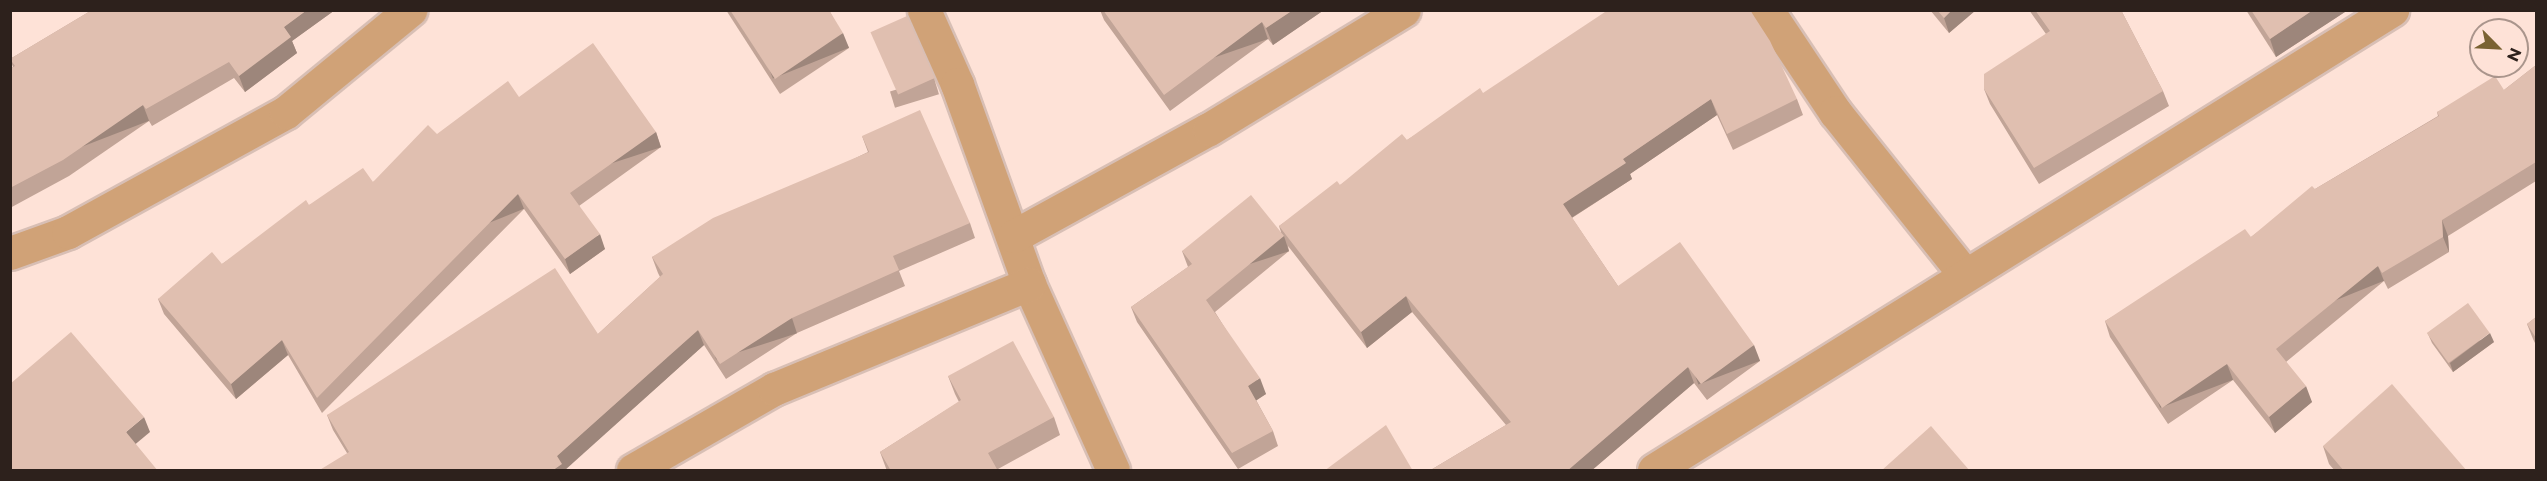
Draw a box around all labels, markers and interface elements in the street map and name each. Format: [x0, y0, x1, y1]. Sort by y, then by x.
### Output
north arrow [2469, 18, 2529, 78]
text: N [2503, 45, 2525, 64]

